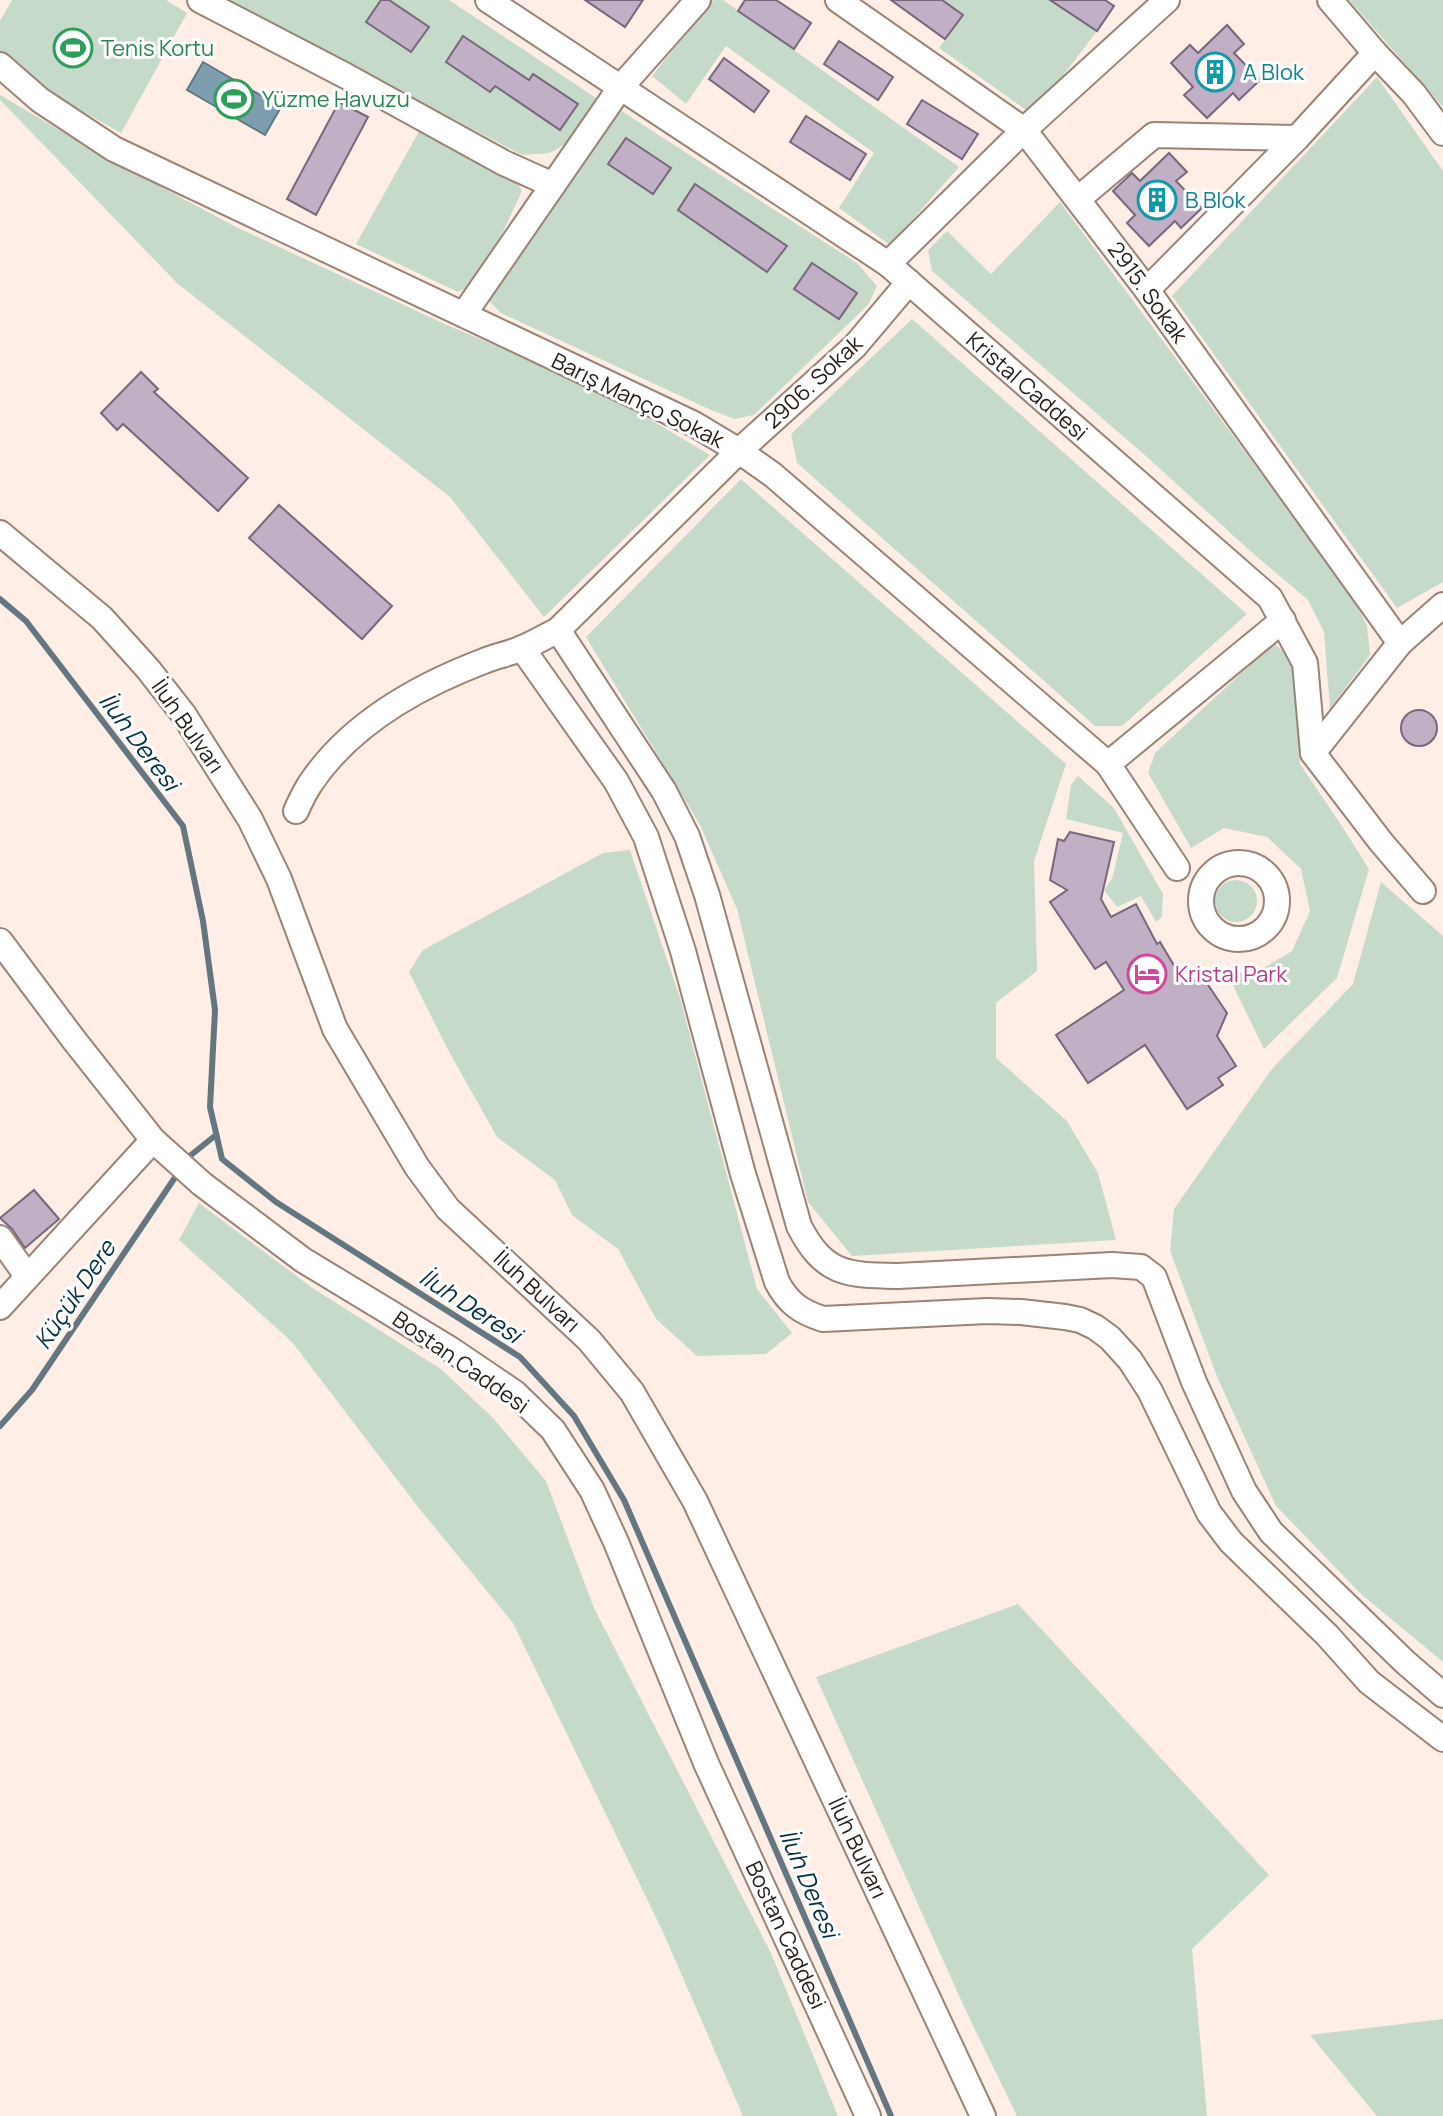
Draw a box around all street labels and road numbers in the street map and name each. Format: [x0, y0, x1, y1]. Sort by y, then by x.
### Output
street label: 2915. Sokak [1101, 235, 1195, 349]
street label: Kristal Caddesi [960, 325, 1094, 447]
street label: 2906. Sokak [757, 328, 869, 435]
street label: Barış Manço Sokak [547, 345, 730, 455]
street label: İluh Bulvarı [145, 673, 231, 779]
street label: İluh Bulvarı [487, 1243, 587, 1339]
street label: Bostan Caddesi [387, 1304, 535, 1420]
street label: İluh Bulvarı [822, 1793, 894, 1903]
street label: Bostan Caddesi [739, 1856, 833, 2014]

